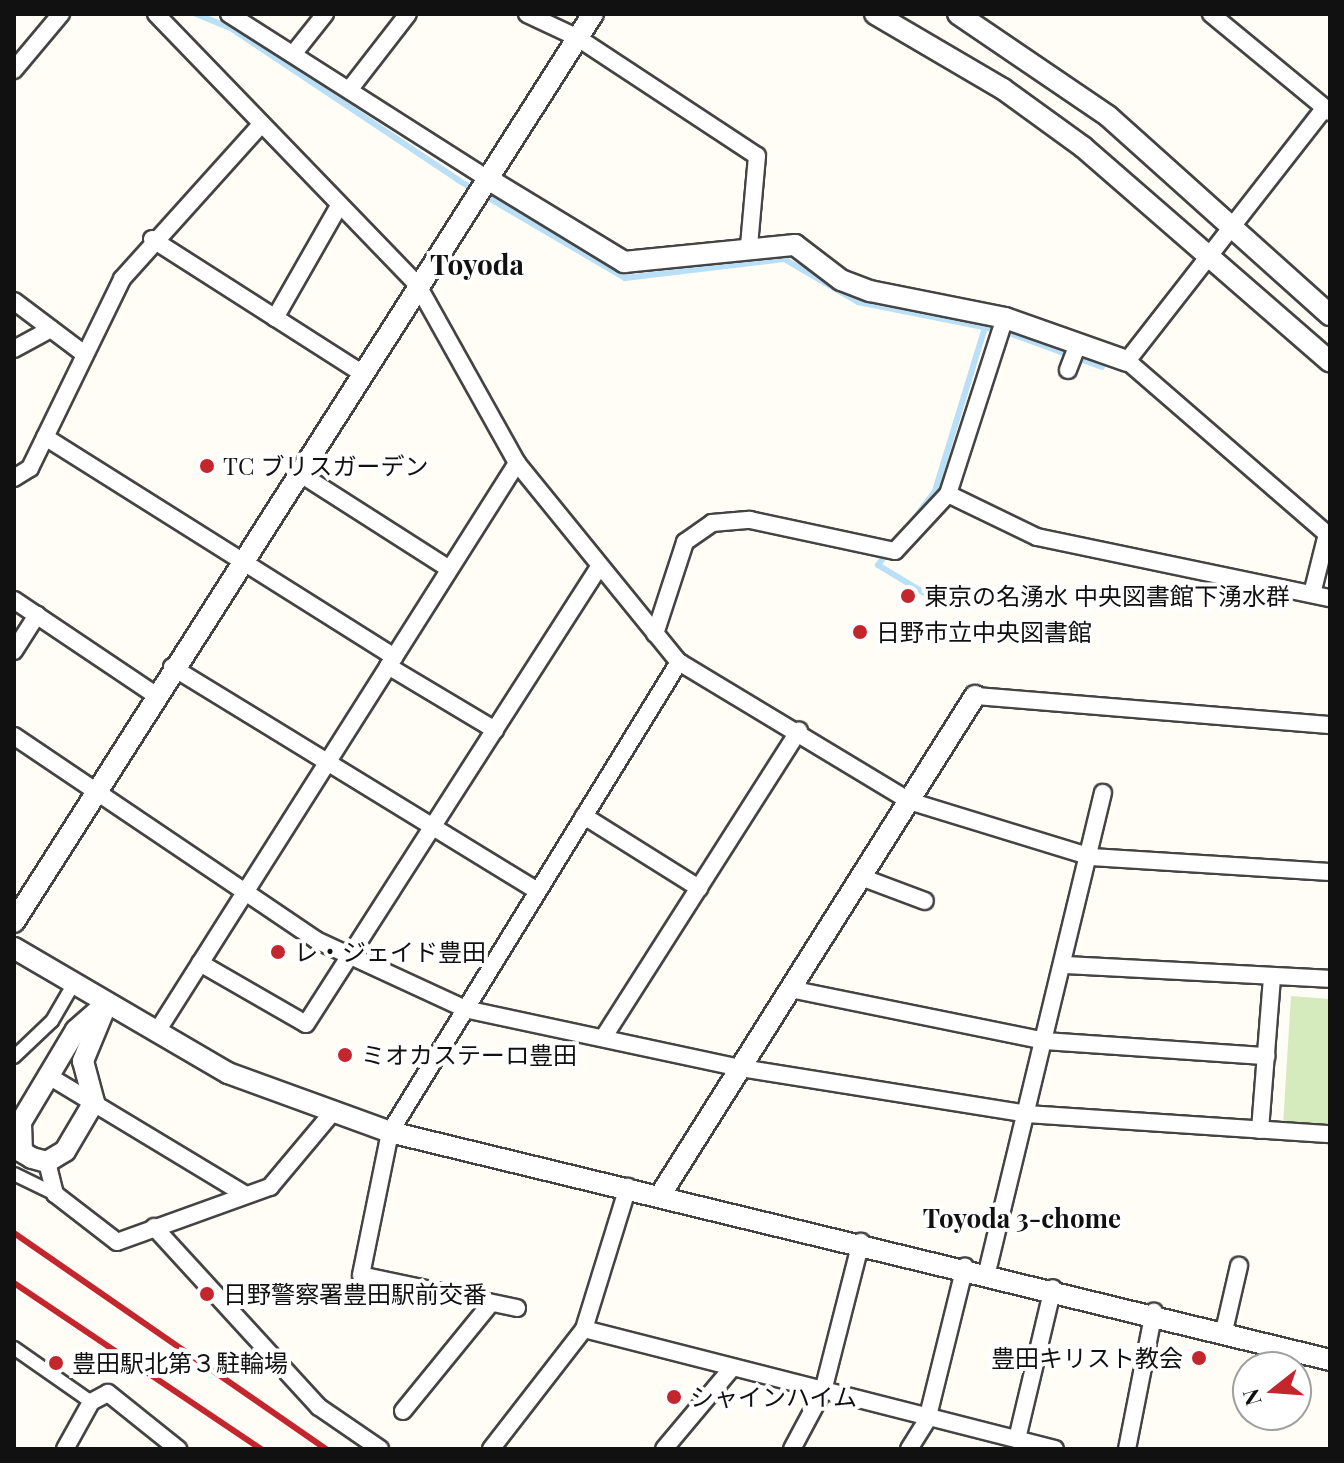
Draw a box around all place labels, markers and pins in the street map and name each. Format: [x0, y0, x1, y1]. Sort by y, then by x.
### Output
place label: TC ブリスガーデン [223, 452, 428, 480]
marker: TC ブリスガーデン [198, 457, 216, 475]
place label: 東京の名湧水 中央図書館下湧水群 [924, 582, 1290, 610]
marker: 東京の名湧水 中央図書館下湧水群 [899, 587, 917, 605]
place label: 日野市立中央図書館 [876, 618, 1092, 646]
marker: 日野市立中央図書館 [851, 623, 869, 641]
place label: レ・ジェイド豊田 [294, 938, 486, 966]
marker: レ・ジェイド豊田 [269, 943, 287, 961]
place label: ミオカステーロ豊田 [361, 1041, 577, 1069]
marker: ミオカステーロ豊田 [336, 1046, 354, 1064]
place label: 日野警察署豊田駅前交番 [223, 1280, 487, 1308]
marker: 日野警察署豊田駅前交番 [198, 1285, 216, 1303]
place label: 豊田キリスト教会 [991, 1344, 1183, 1372]
place label: 豊田駅北第３駐輪場 [72, 1349, 288, 1377]
marker: 豊田キリスト教会 [1190, 1349, 1208, 1367]
marker: 豊田駅北第３駐輪場 [47, 1354, 65, 1372]
place label: シャインハイム [690, 1383, 858, 1411]
marker: シャインハイム [665, 1388, 683, 1406]

